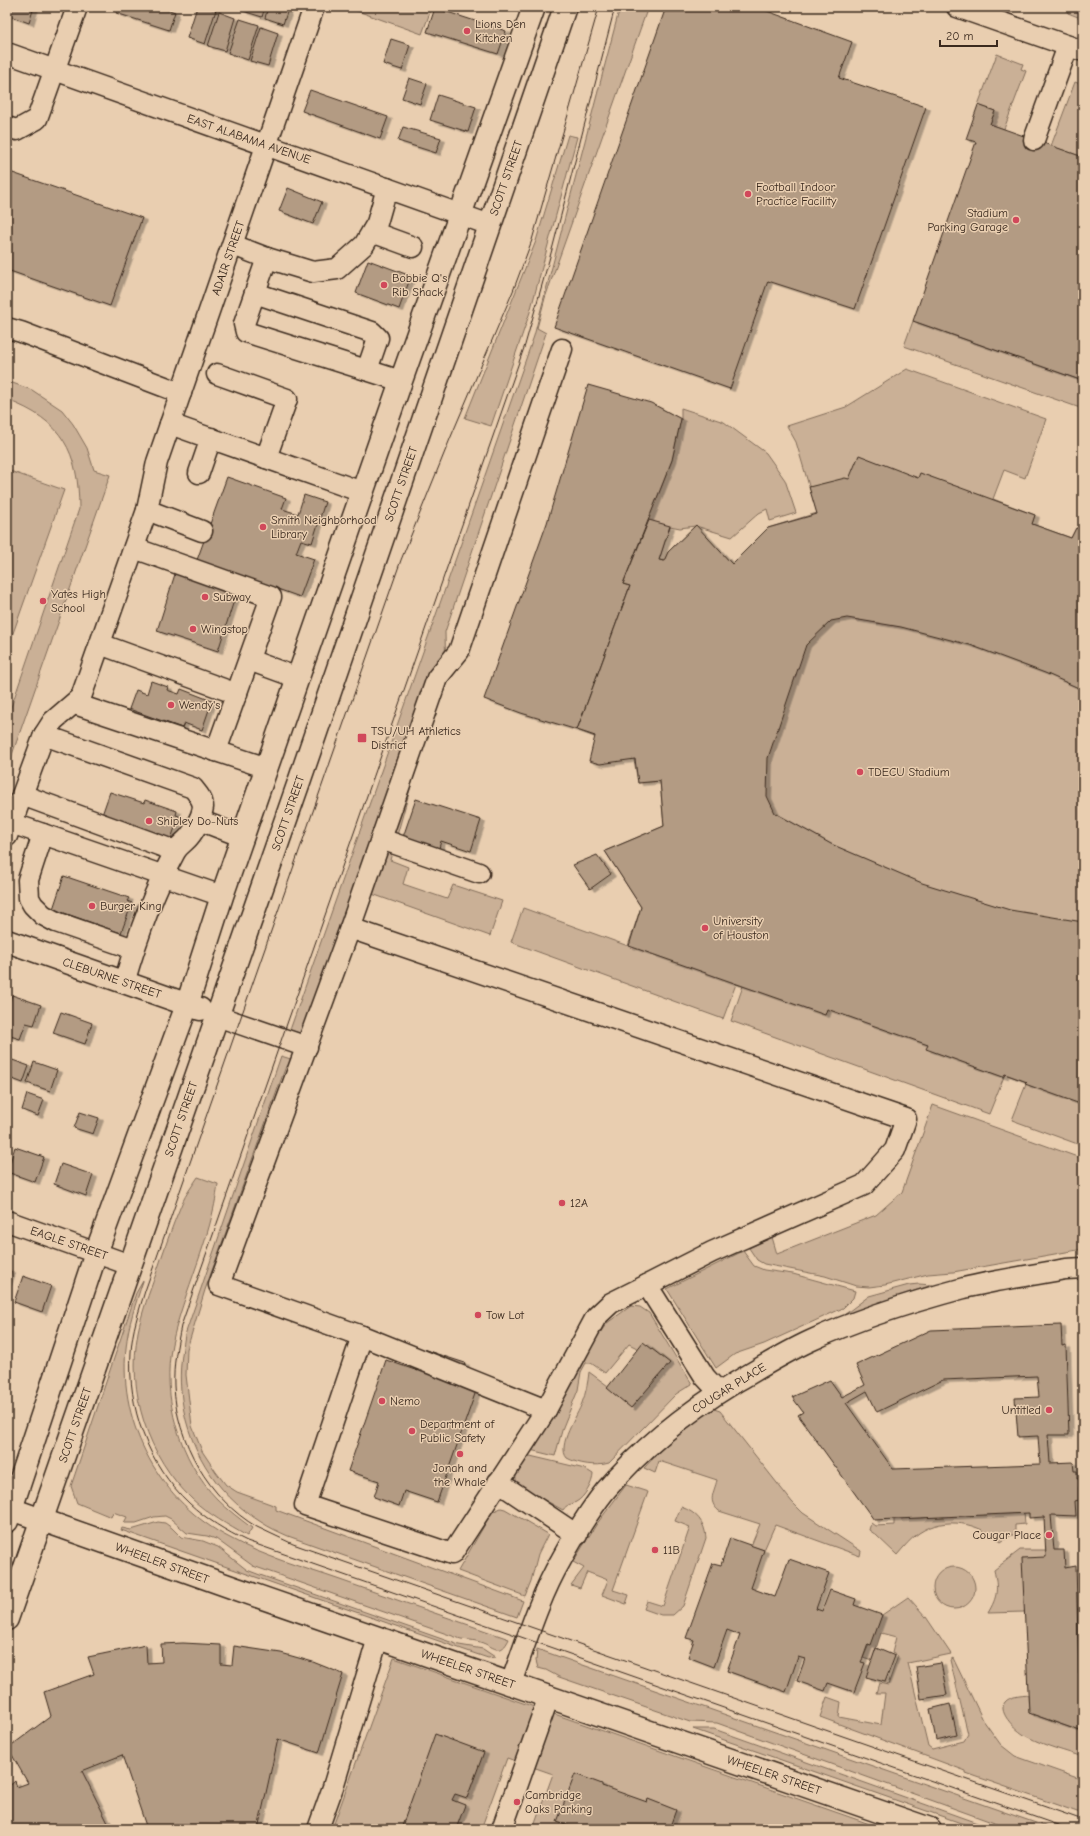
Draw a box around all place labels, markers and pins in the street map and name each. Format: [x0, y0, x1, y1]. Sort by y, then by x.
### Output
place label: Lions Den Kitchen [475, 17, 526, 45]
marker: Lions Den Kitchen [462, 26, 472, 36]
place label: Football Indoor Practice Facility [756, 180, 837, 208]
marker: Football Indoor Practice Facility [743, 189, 753, 199]
place label: Stadium Parking Garage [927, 206, 1008, 234]
marker: Stadium Parking Garage [1011, 215, 1021, 225]
place label: Bobbie Q's Rib Shack [392, 271, 447, 299]
marker: Bobbie Q's Rib Shack [379, 280, 389, 290]
place label: Smith Neighborhood Library [271, 513, 377, 541]
marker: Smith Neighborhood Library [258, 522, 268, 532]
place label: Yates High School [51, 587, 106, 615]
place label: Subway [213, 590, 251, 604]
marker: Subway [200, 592, 210, 602]
marker: Yates High School [38, 596, 48, 606]
place label: Wingstop [201, 622, 248, 636]
marker: Wingstop [188, 624, 198, 634]
place label: Wendy's [179, 698, 220, 712]
marker: Wendy's [166, 700, 176, 710]
place label: TSU/UH Athletics District [371, 724, 461, 752]
marker: TSU/UH Athletics District [356, 732, 368, 744]
place label: TDECU Stadium [868, 765, 950, 779]
marker: TDECU Stadium [855, 767, 865, 777]
place label: Shipley Do-Nuts [157, 814, 238, 828]
marker: Shipley Do-Nuts [144, 816, 154, 826]
place label: Burger King [100, 899, 162, 913]
marker: Burger King [87, 901, 97, 911]
place label: University of Houston [713, 914, 769, 942]
marker: University of Houston [700, 923, 710, 933]
place label: 12A [570, 1196, 588, 1210]
marker: 12A [557, 1198, 567, 1208]
place label: Tow Lot [486, 1308, 525, 1322]
marker: Tow Lot [473, 1310, 483, 1320]
place label: Nemo [390, 1394, 420, 1408]
marker: Nemo [377, 1396, 387, 1406]
place label: Untitled [1001, 1403, 1041, 1417]
marker: Untitled [1044, 1405, 1054, 1415]
place label: Department of Public Safety [420, 1417, 495, 1445]
marker: Department of Public Safety [407, 1426, 417, 1436]
marker: Jonah and the Whale [455, 1449, 465, 1459]
place label: Jonah and the Whale [433, 1461, 487, 1489]
place label: Cougar Place [972, 1528, 1041, 1542]
marker: Cougar Place [1044, 1530, 1054, 1540]
place label: 11B [663, 1543, 680, 1557]
marker: 11B [650, 1545, 660, 1555]
place label: Cambridge Oaks Parking [525, 1788, 592, 1816]
marker: Cambridge Oaks Parking [512, 1797, 522, 1807]

